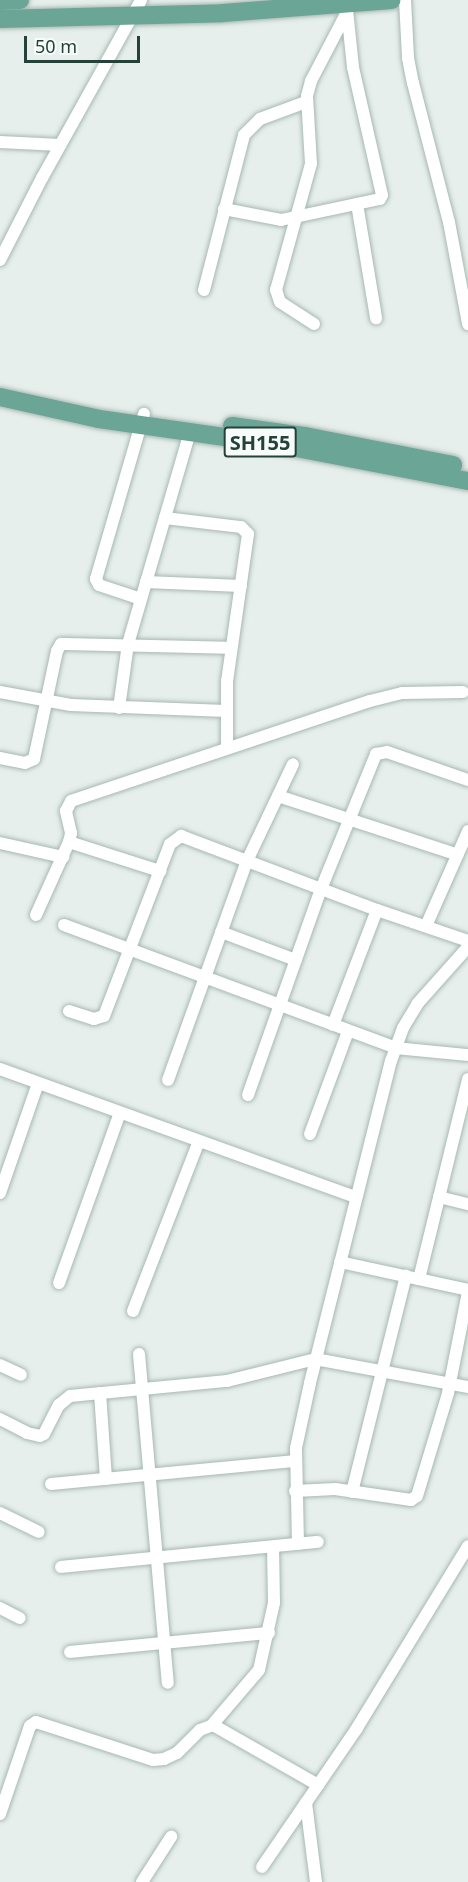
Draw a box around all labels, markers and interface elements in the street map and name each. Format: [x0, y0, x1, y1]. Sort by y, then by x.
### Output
scale bar [27, 24, 142, 62]
text: 50 m [35, 34, 77, 58]
road number: SH155 [222, 425, 298, 459]

